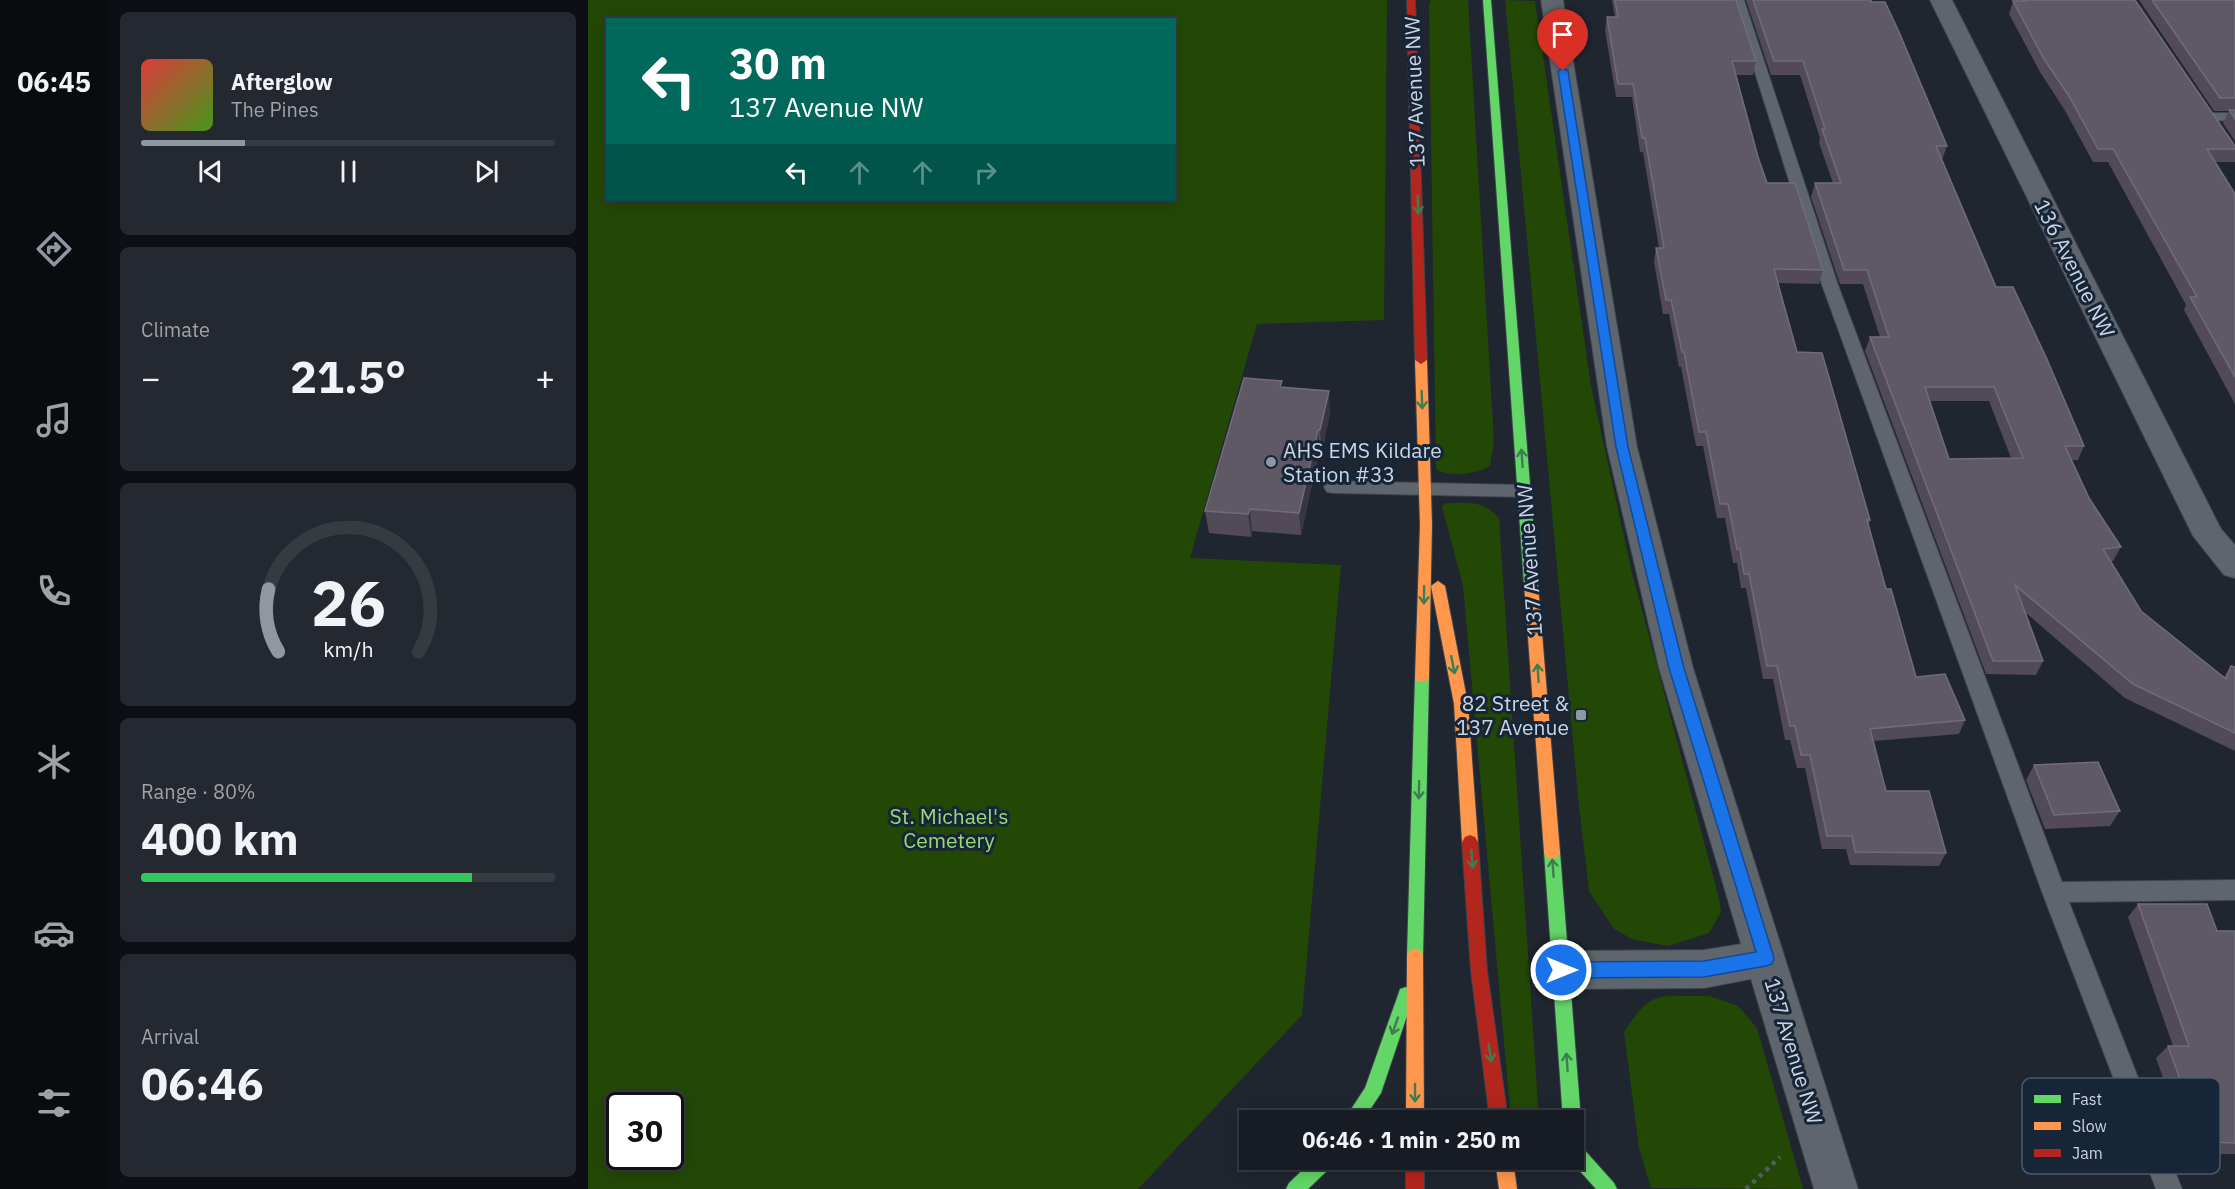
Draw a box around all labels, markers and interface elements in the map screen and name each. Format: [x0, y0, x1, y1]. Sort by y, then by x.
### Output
pin [1537, 9, 1588, 71]
street label: 137 Avenue NW [1397, 16, 1431, 168]
icon: arrive [1546, 18, 1579, 51]
text: 30 m [729, 36, 827, 91]
icon: left [630, 42, 708, 120]
text: 06:45 [17, 64, 91, 99]
text: Afterglow [231, 67, 333, 96]
text: 137 Avenue NW [729, 89, 924, 124]
text: The Pines [231, 96, 319, 123]
icon: previous [194, 155, 227, 188]
icon: pause [332, 155, 365, 188]
icon: next [470, 155, 503, 188]
icon: left [780, 156, 813, 189]
icon: ahead [843, 156, 876, 189]
icon: ahead [906, 156, 939, 189]
icon: right [969, 156, 1002, 189]
street label: 136 Avenue NW [2028, 194, 2122, 342]
one-way arrow [1413, 195, 1424, 215]
icon: directions [33, 228, 75, 270]
text: Climate [141, 316, 210, 343]
text: 21.5° [290, 347, 406, 405]
text: − [141, 356, 161, 399]
text: + [535, 356, 555, 399]
one-way arrow [1416, 390, 1427, 410]
icon: music [33, 399, 75, 441]
place label: AHS EMS Kildare Station #33 [1283, 436, 1442, 488]
one-way arrow [1516, 448, 1527, 468]
marker: AHS EMS Kildare Station #33 [1264, 455, 1278, 469]
street label: 137 Avenue NW [1510, 483, 1548, 636]
text: 26 [311, 562, 385, 643]
icon: phone [33, 570, 75, 612]
one-way arrow [1418, 585, 1430, 605]
text: km/h [323, 635, 373, 663]
one-way arrow [1448, 654, 1459, 674]
one-way arrow [1532, 664, 1543, 684]
place label: 82 Street & 137 Avenue [1456, 689, 1569, 741]
marker: 82 Street & 137 Avenue [1574, 708, 1588, 722]
icon: climate [33, 741, 75, 783]
text: Range · 80% [141, 778, 256, 805]
one-way arrow [1414, 780, 1425, 800]
park label: St. Michael's Cemetery [890, 802, 1008, 854]
text: 400 km [141, 809, 299, 867]
one-way arrow [1466, 848, 1477, 868]
one-way arrow [1547, 858, 1558, 878]
icon: car [33, 912, 75, 954]
position arrow [1529, 938, 1593, 1002]
street label: 137 Avenue NW [1758, 975, 1830, 1128]
one-way arrow [1389, 1016, 1400, 1035]
text: Arrival [141, 1023, 199, 1050]
one-way arrow [1485, 1042, 1496, 1062]
one-way arrow [1562, 1053, 1573, 1073]
text: 06:46 [141, 1054, 264, 1112]
legend [2022, 1078, 2220, 1174]
icon: filters [33, 1082, 75, 1124]
one-way arrow [1409, 1082, 1421, 1102]
text: Fast [2072, 1089, 2102, 1109]
speed limit sign: 30 [606, 1092, 684, 1170]
text: Slow [2072, 1116, 2107, 1136]
text: 06:46 · 1 min · 250 m [1302, 1125, 1521, 1154]
text: Jam [2072, 1143, 2103, 1163]

